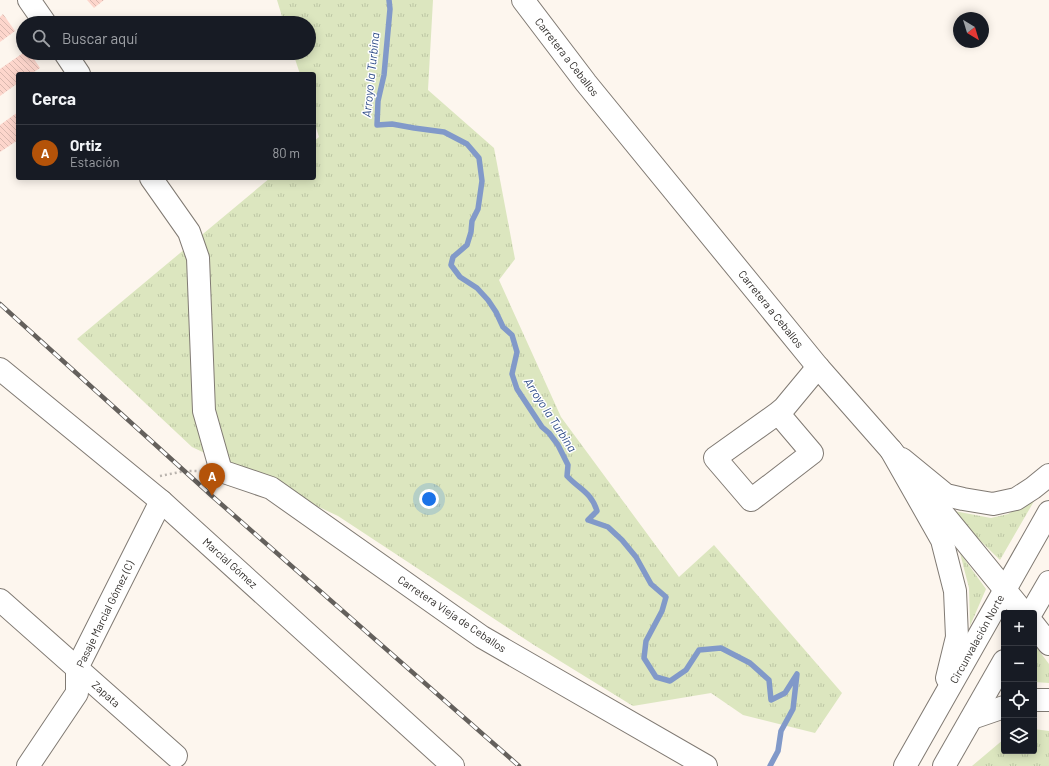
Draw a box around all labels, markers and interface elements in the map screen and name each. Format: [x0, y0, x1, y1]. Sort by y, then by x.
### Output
north arrow [953, 12, 989, 48]
street label: Carretera a Ceballos [533, 15, 602, 98]
search box [16, 16, 316, 60]
icon: search [30, 27, 52, 49]
text: Buscar aquí [62, 29, 138, 47]
water label: Arroyo la Turbina [359, 32, 381, 118]
text: Cerca [32, 88, 76, 108]
text: Ortiz [70, 136, 102, 154]
text: A [41, 145, 49, 161]
text: 80 m [273, 145, 300, 161]
text: Estación [70, 154, 120, 170]
street label: Carretera a Ceballos [736, 267, 807, 350]
water label: Arroyo la Turbina [522, 375, 580, 454]
pin: A [199, 463, 225, 496]
your location [419, 489, 439, 509]
street label: Marcial Gómez [200, 535, 260, 591]
street label: Pasaje Marcial Gómez (C) [73, 558, 136, 669]
street label: Carretera Vieja de Ceballos [396, 572, 509, 655]
street label: Circunvalación Norte [947, 592, 1006, 685]
map controls [1001, 610, 1037, 754]
button: + [1001, 610, 1037, 646]
button: − [1001, 646, 1037, 682]
street label: Zapata [90, 678, 123, 709]
button: locate [1001, 682, 1037, 718]
button: layers [1001, 718, 1037, 754]

